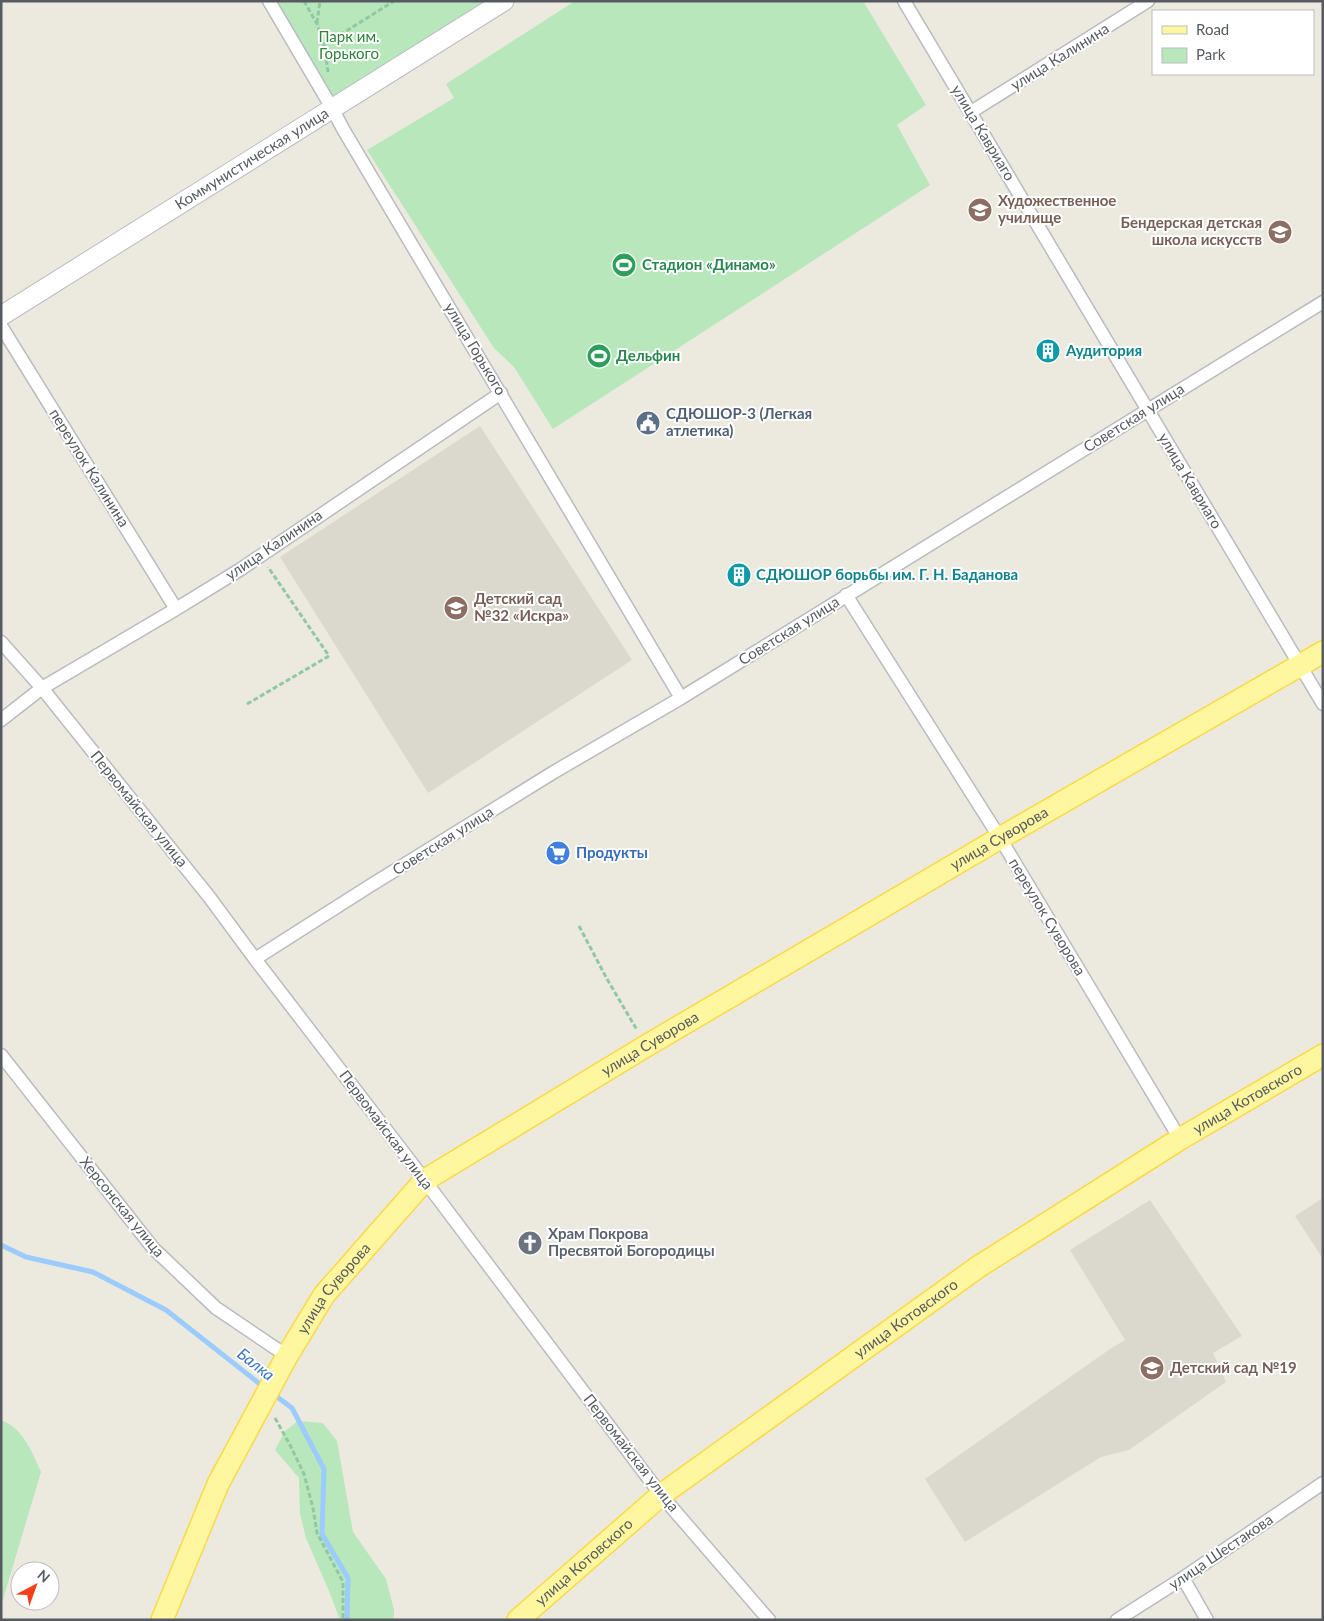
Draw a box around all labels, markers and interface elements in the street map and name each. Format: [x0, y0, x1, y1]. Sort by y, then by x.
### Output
legend [1152, 10, 1314, 75]
street label: улица Калинина [1007, 19, 1112, 94]
text: Road [1196, 20, 1229, 38]
park label: Парк им. Горького [318, 27, 380, 62]
text: Park [1196, 45, 1226, 63]
street label: улица Кавриаго [948, 81, 1020, 184]
street label: Коммунистическая улица [171, 103, 331, 213]
place label: Художественное училище [998, 191, 1116, 226]
school or university icon: Художественное училище [967, 197, 993, 223]
place label: Бендерская детская школа искусств [1120, 213, 1262, 248]
school or university icon: Бендерская детская школа искусств [1267, 219, 1293, 245]
sports icon: Стадион «Динамо» [611, 252, 637, 278]
place label: Стадион «Динамо» [642, 255, 776, 273]
street label: улица Горького [441, 299, 511, 398]
building icon: Аудитория [1035, 338, 1061, 364]
place label: Аудитория [1065, 341, 1142, 359]
sports icon: Дельфин [586, 343, 612, 369]
place label: Дельфин [616, 346, 680, 364]
street label: Советская улица [1080, 379, 1187, 455]
place label: СДЮШОР-3 (Легкая атлетика) [666, 404, 812, 439]
street label: переулок Калинина [46, 405, 134, 530]
public building icon: СДЮШОР-3 (Легкая атлетика) [635, 410, 661, 436]
street label: улица Кавриаго [1155, 429, 1227, 532]
street label: улица Калинина [222, 505, 325, 583]
building icon: СДЮШОР борьбы им. Г. Н. Баданова [726, 562, 752, 588]
place label: СДЮШОР борьбы им. Г. Н. Баданова [756, 565, 1018, 583]
place label: Детский сад №32 «Искра» [474, 589, 569, 624]
street label: Советская улица [735, 592, 842, 668]
school or university icon: Детский сад №32 «Искра» [443, 595, 469, 621]
street label: Первомайская улица [87, 747, 192, 870]
street label: Советская улица [389, 802, 496, 878]
street label: улица Суворова [947, 802, 1051, 873]
supermarket icon: Продукты [545, 840, 571, 866]
place label: Продукты [576, 843, 648, 861]
street label: переулок Суворова [1006, 855, 1090, 978]
street label: улица Суворова [598, 1007, 702, 1079]
street label: улица Котовского [1189, 1059, 1305, 1137]
street label: Первомайская улица [336, 1066, 437, 1192]
street label: Херсонская улица [77, 1153, 169, 1260]
place label: Храм Покрова Пресвятой Богородицы [548, 1224, 715, 1259]
church icon: Храм Покрова Пресвятой Богородицы [517, 1230, 543, 1256]
street label: улица Суворова [293, 1239, 374, 1337]
street label: улица Котовского [850, 1275, 961, 1361]
water label: Балка [234, 1343, 279, 1384]
school or university icon: Детский сад №19 [1139, 1355, 1165, 1381]
place label: Детский сад №19 [1170, 1358, 1297, 1376]
street label: Первомайская улица [580, 1390, 683, 1515]
street label: улица Шестакова [1165, 1510, 1276, 1593]
street label: улица Котовского [531, 1514, 636, 1609]
north arrow [10, 1561, 60, 1611]
text: N [34, 1566, 54, 1586]

